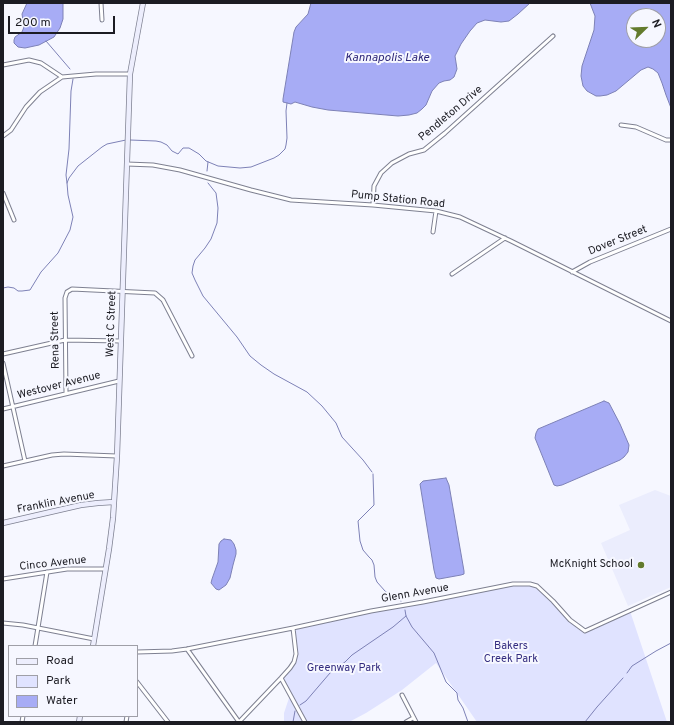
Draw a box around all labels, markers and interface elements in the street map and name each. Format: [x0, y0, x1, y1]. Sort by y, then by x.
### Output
scale bar [10, 8, 117, 34]
north arrow [626, 8, 666, 48]
text: 200 m [15, 15, 51, 31]
text: N [648, 17, 664, 30]
water label: Kannapolis Lake [345, 52, 429, 66]
street label: Pendleton Drive [416, 83, 486, 145]
street label: Pump Station Road [350, 188, 446, 212]
street label: Dover Street [587, 223, 649, 259]
street label: West C Street [104, 290, 120, 358]
street label: Rena Street [49, 311, 63, 369]
street label: Westover Avenue [16, 369, 102, 403]
street label: Franklin Avenue [16, 489, 96, 517]
street label: Cinco Avenue [19, 554, 87, 574]
place label: McKnight School [550, 558, 633, 572]
marker: McKnight School [636, 560, 646, 570]
street label: Glenn Avenue [380, 582, 450, 606]
park label: Bakers Creek Park [484, 640, 538, 666]
legend [8, 645, 138, 717]
text: Road [46, 653, 74, 669]
park label: Greenway Park [307, 662, 381, 676]
text: Park [46, 673, 71, 689]
text: Water [46, 693, 78, 709]

